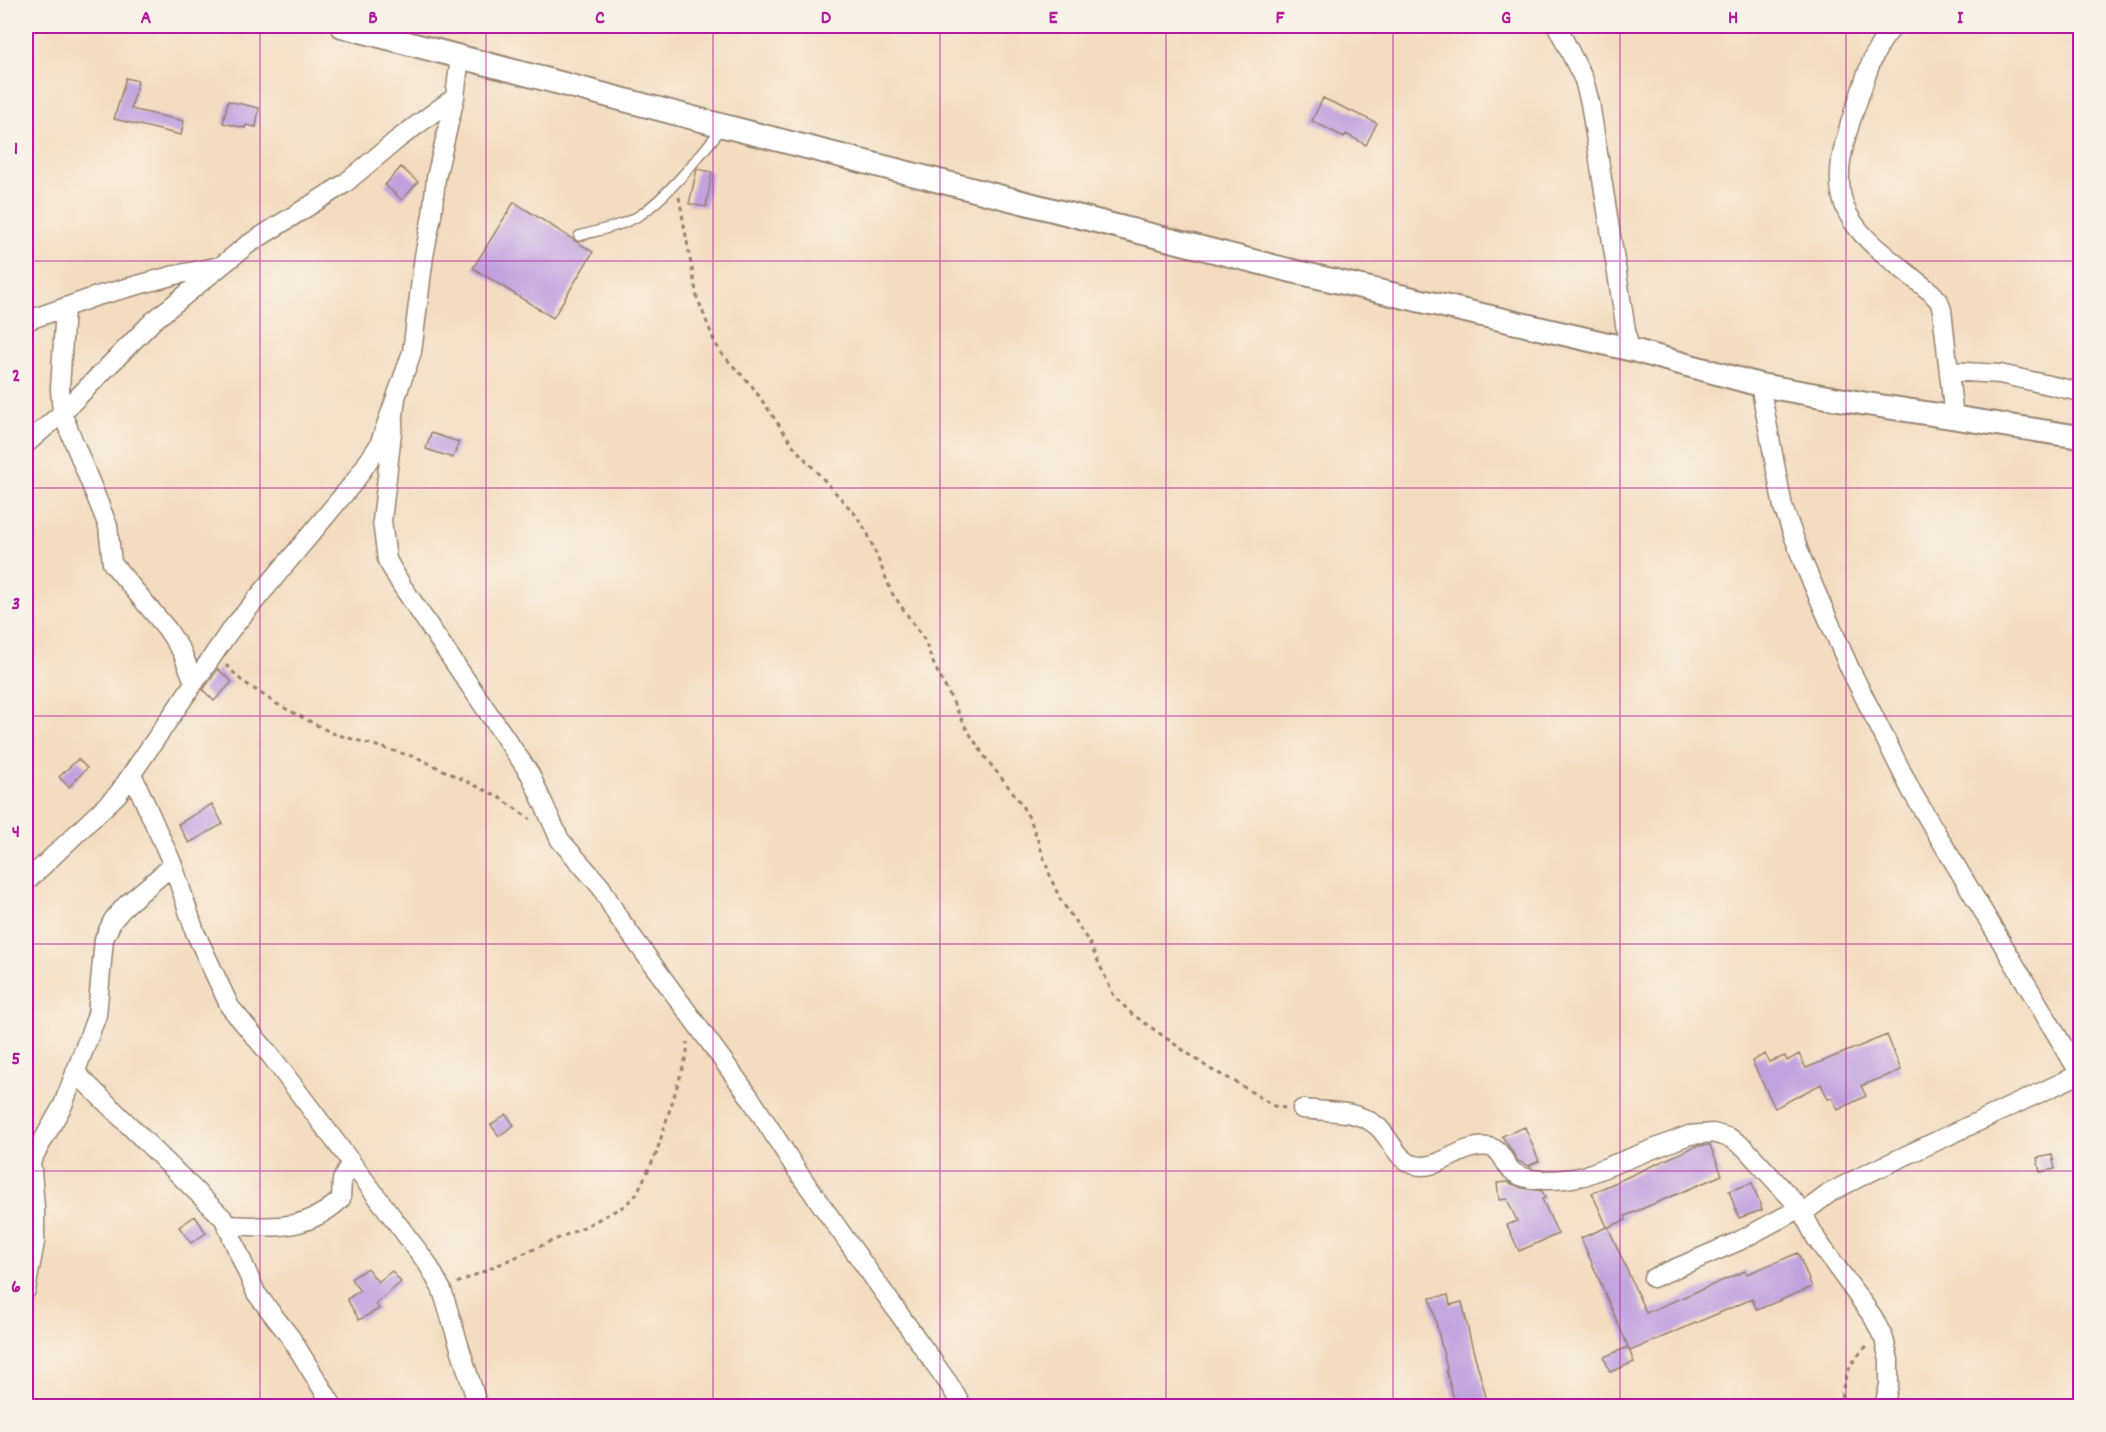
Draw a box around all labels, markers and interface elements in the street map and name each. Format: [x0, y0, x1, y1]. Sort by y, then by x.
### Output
text: A [141, 5, 152, 33]
text: B [368, 5, 378, 33]
text: C [595, 5, 605, 33]
text: D [821, 5, 832, 33]
text: E [1048, 5, 1058, 33]
text: F [1276, 5, 1286, 33]
text: G [1501, 5, 1511, 33]
text: H [1728, 5, 1738, 33]
text: I [1957, 5, 1964, 33]
text: 1 [14, 136, 18, 164]
text: 2 [12, 363, 20, 391]
text: 3 [12, 591, 20, 619]
text: 4 [12, 819, 20, 847]
text: 5 [11, 1046, 21, 1074]
text: 6 [11, 1274, 21, 1302]

